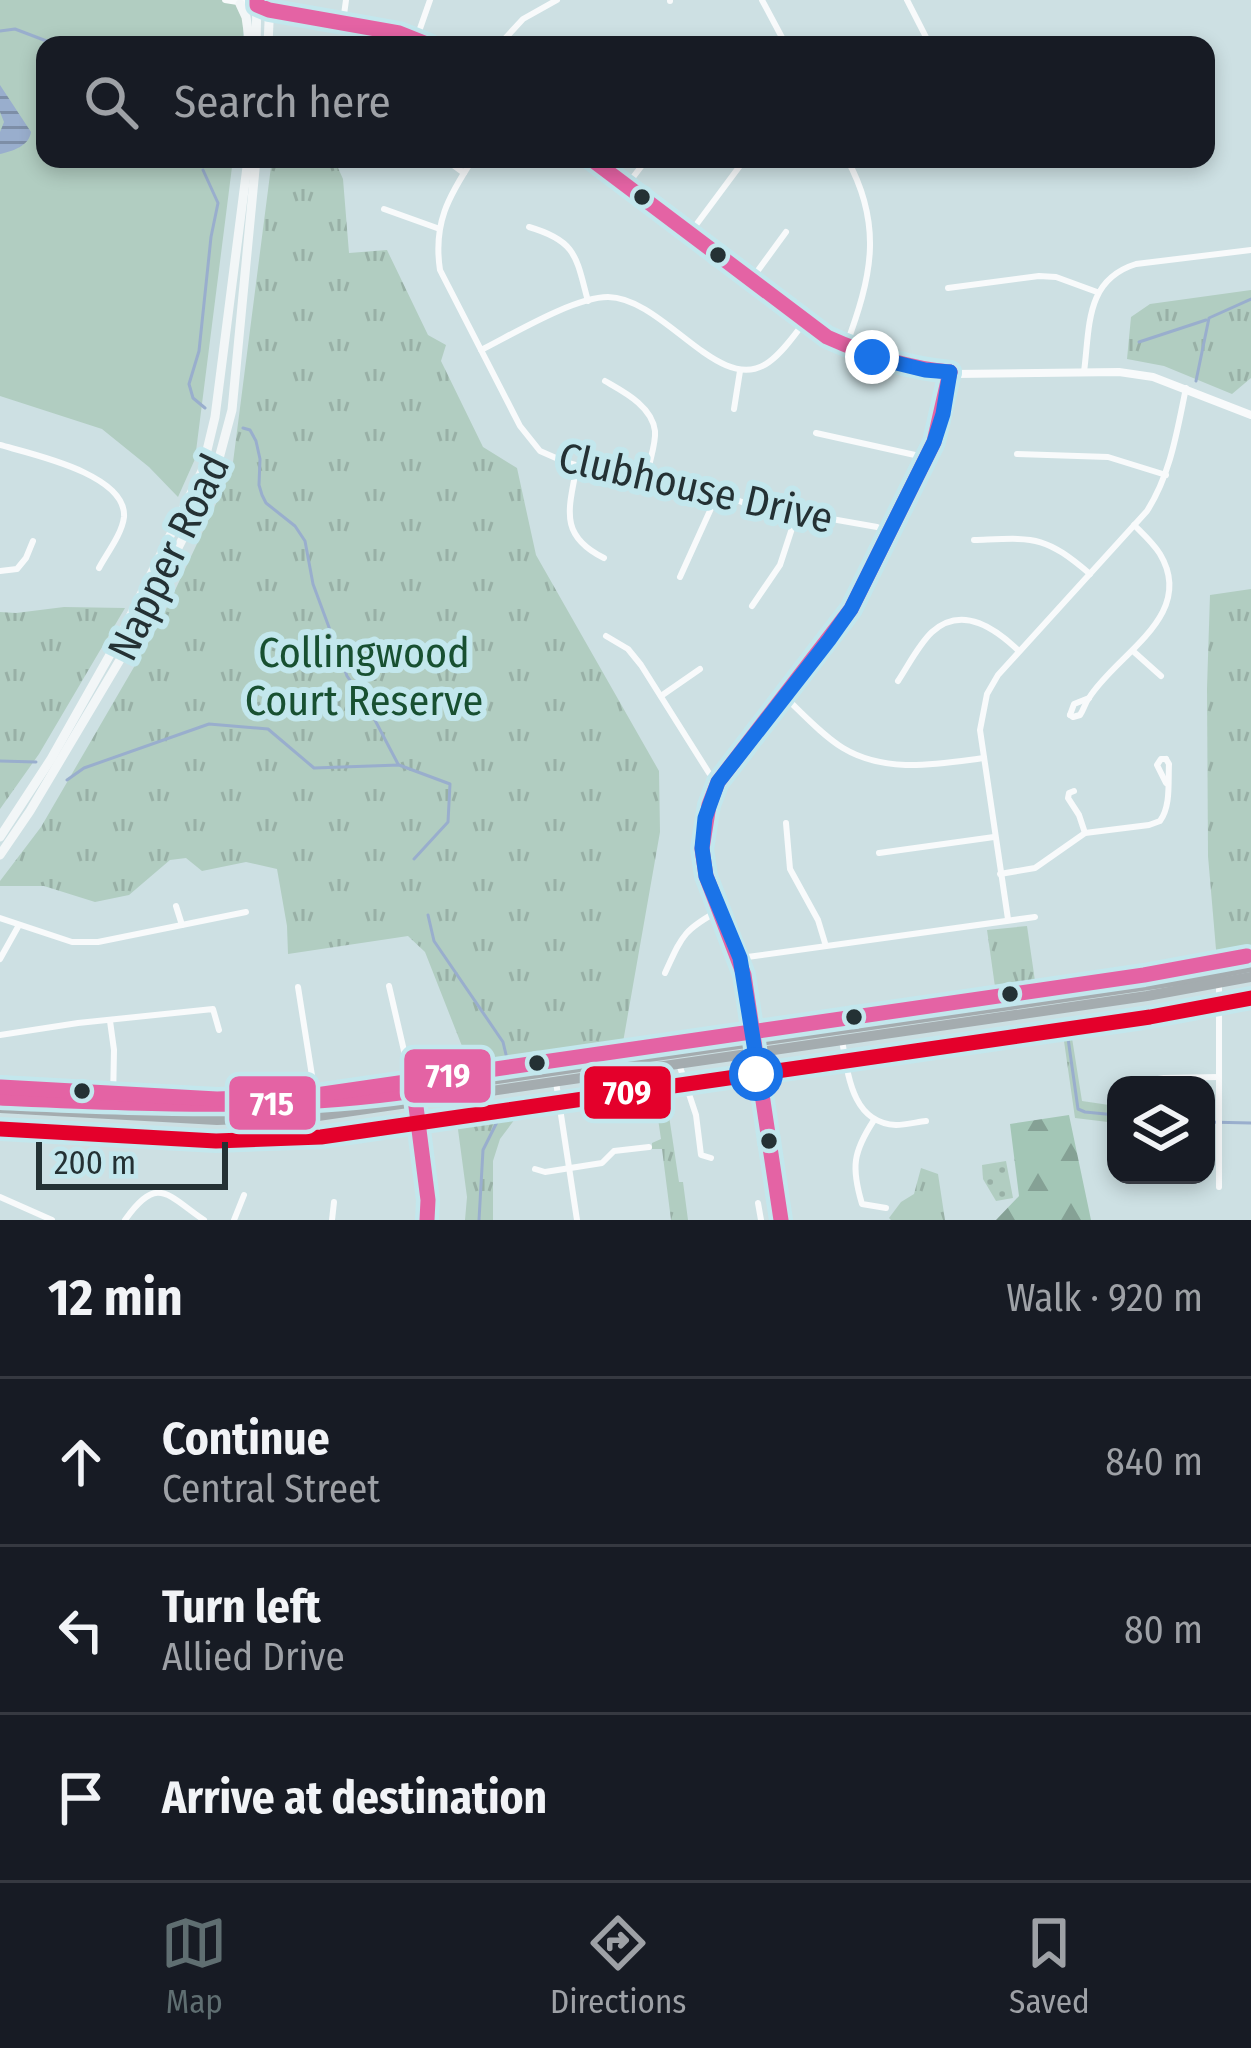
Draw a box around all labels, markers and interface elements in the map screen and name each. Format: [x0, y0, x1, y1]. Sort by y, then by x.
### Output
search box [36, 36, 1215, 168]
icon: search [78, 69, 144, 135]
text: Search here [174, 75, 391, 129]
unlabelled marker [631, 186, 653, 208]
unlabelled marker [707, 244, 729, 266]
route end [845, 330, 899, 384]
street label: Clubhouse Drive [554, 432, 838, 544]
street label: Napper Road [98, 446, 240, 669]
park label: Collingwood Court Reserve [245, 628, 483, 726]
unlabelled marker [999, 983, 1021, 1005]
unlabelled marker [843, 1006, 865, 1028]
line badge: 719 [402, 1047, 493, 1105]
route start [729, 1047, 783, 1101]
unlabelled marker [526, 1052, 548, 1074]
text: 719 [426, 1056, 470, 1096]
line badge: 709 [582, 1064, 673, 1121]
text: 709 [603, 1073, 651, 1113]
line badge: 715 [227, 1074, 318, 1132]
map controls [1107, 1076, 1215, 1184]
button: layers [1107, 1076, 1215, 1184]
unlabelled marker [71, 1080, 93, 1102]
text: 715 [250, 1084, 294, 1124]
unlabelled marker [758, 1130, 780, 1152]
scale bar [36, 1136, 228, 1189]
text: 200 m [54, 1143, 136, 1183]
text: 12 min [48, 1267, 183, 1329]
text: Walk · 920 m [1006, 1275, 1203, 1321]
text: Continue [162, 1412, 330, 1466]
icon: ahead [48, 1429, 114, 1495]
text: 840 m [1105, 1439, 1203, 1485]
text: Central Street [162, 1466, 380, 1512]
text: Turn left [162, 1580, 321, 1634]
icon: left [48, 1597, 114, 1663]
text: 80 m [1124, 1607, 1203, 1653]
text: Allied Drive [162, 1634, 345, 1680]
icon: arrive [48, 1765, 114, 1831]
text: Arrive at destination [162, 1771, 547, 1825]
tab: Map [161, 1910, 227, 2022]
tab: Directions [550, 1910, 686, 2022]
tab: Saved [1009, 1910, 1090, 2022]

